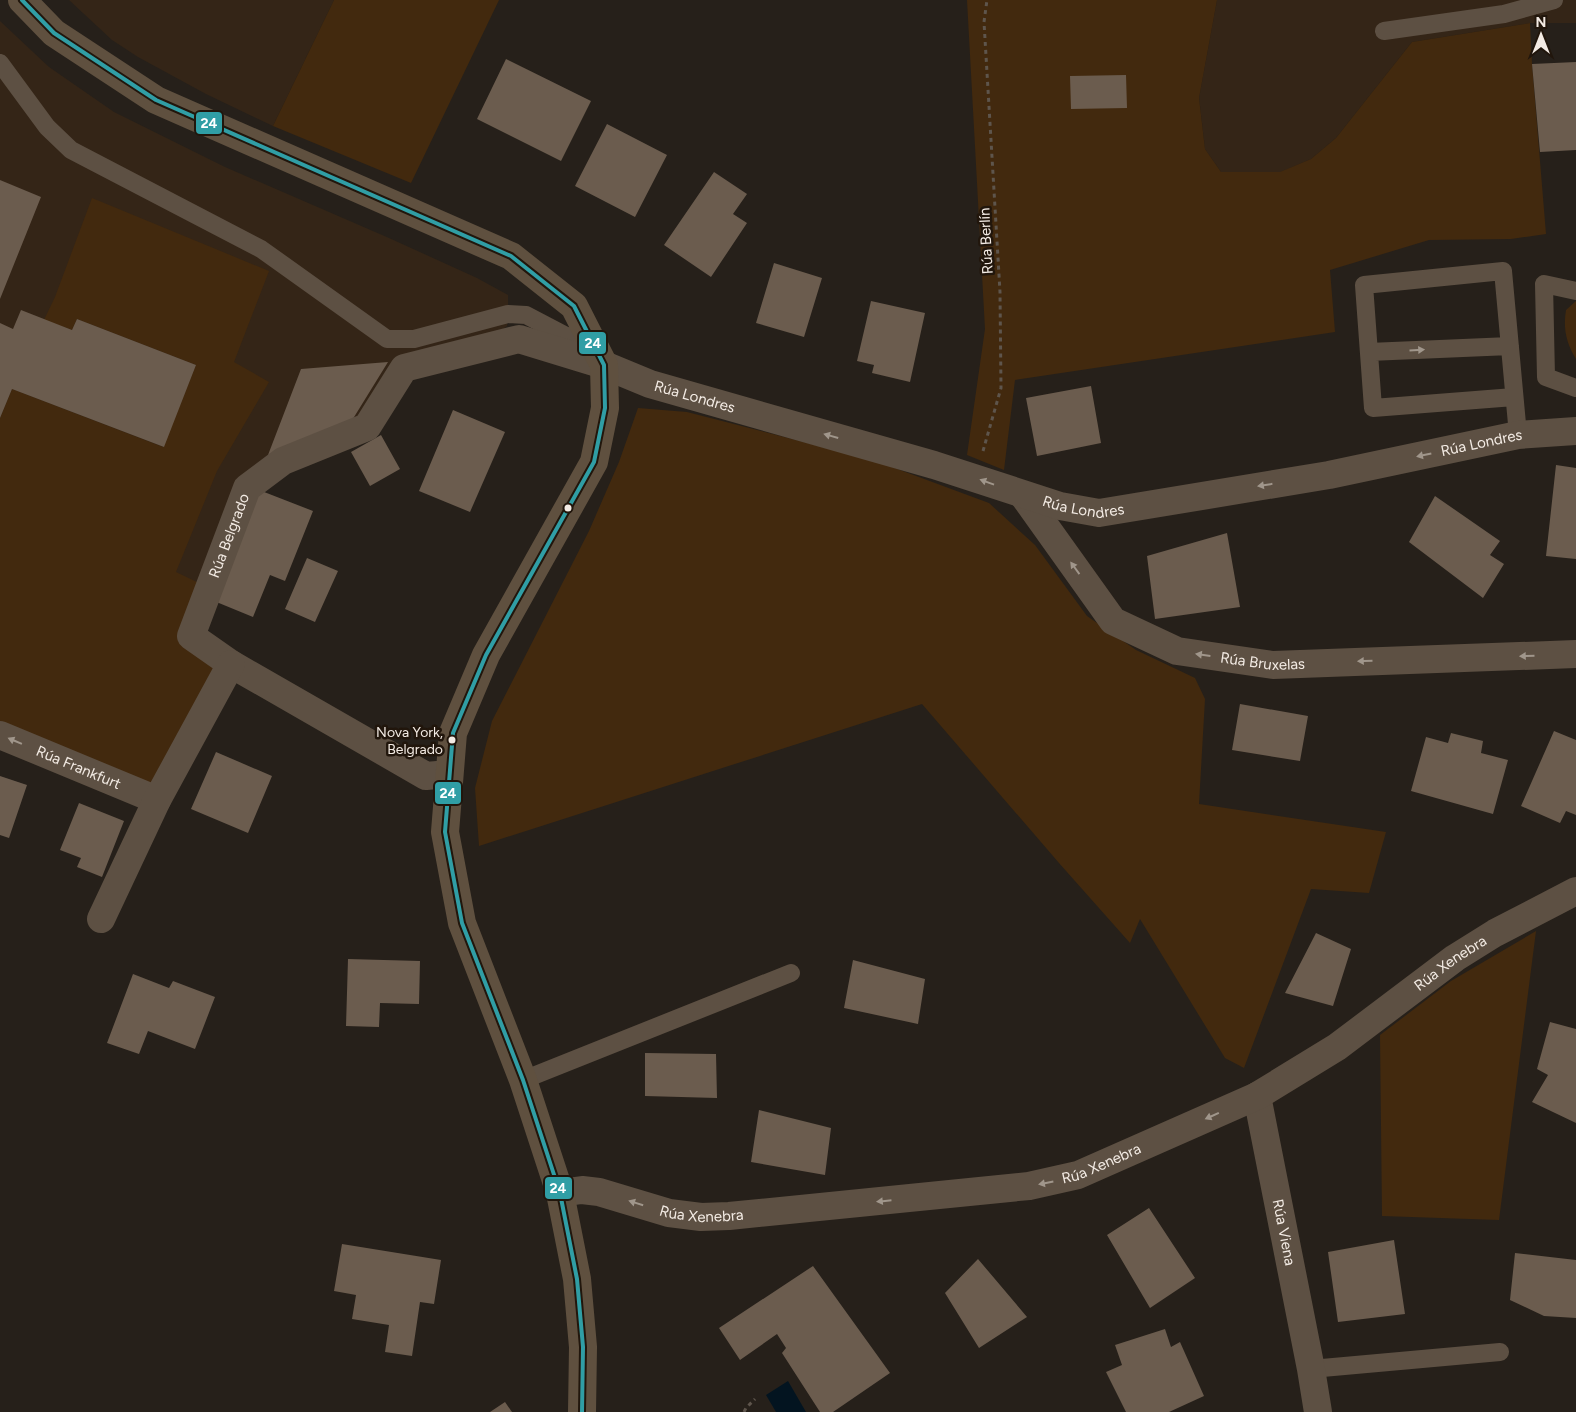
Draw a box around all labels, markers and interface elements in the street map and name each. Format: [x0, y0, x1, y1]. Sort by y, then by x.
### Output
north arrow [1516, 10, 1566, 60]
text: N [1536, 14, 1546, 31]
line badge: 24 [195, 111, 223, 135]
text: 24 [201, 115, 218, 132]
street label: Rúa Berlín [975, 207, 997, 275]
line badge: 24 [578, 331, 607, 355]
text: 24 [585, 335, 602, 352]
one-way arrow [1410, 346, 1426, 354]
street label: Rúa Londres [652, 377, 737, 417]
street label: Rúa Londres [1439, 426, 1523, 460]
one-way arrow [823, 431, 838, 439]
one-way arrow [1416, 451, 1432, 459]
one-way arrow [979, 478, 994, 485]
one-way arrow [1257, 482, 1273, 490]
street label: Rúa Belgrado [205, 491, 253, 580]
street label: Rúa Londres [1040, 492, 1126, 522]
unlabelled marker [563, 503, 573, 513]
one-way arrow [1070, 561, 1080, 575]
street label: Rúa Bruxelas [1219, 648, 1305, 674]
one-way arrow [1195, 650, 1211, 658]
one-way arrow [1519, 652, 1535, 660]
one-way arrow [1357, 658, 1373, 666]
place label: Nova York, Belgrado [376, 724, 443, 758]
marker: Nova York, Belgrado [447, 735, 457, 745]
one-way arrow [8, 737, 22, 745]
street label: Rúa Frankfurt [33, 742, 124, 793]
line badge: 24 [434, 781, 462, 805]
text: 24 [440, 785, 457, 802]
street label: Rúa Xenebra [1411, 932, 1490, 995]
one-way arrow [1205, 1112, 1219, 1120]
street label: Rúa Xenebra [1060, 1139, 1144, 1187]
line badge: 24 [544, 1176, 573, 1200]
text: 24 [550, 1180, 567, 1197]
one-way arrow [1037, 1180, 1053, 1188]
one-way arrow [876, 1197, 892, 1205]
street label: Rúa Viena [1269, 1198, 1299, 1267]
one-way arrow [629, 1199, 644, 1206]
street label: Rúa Xenebra [657, 1202, 744, 1226]

